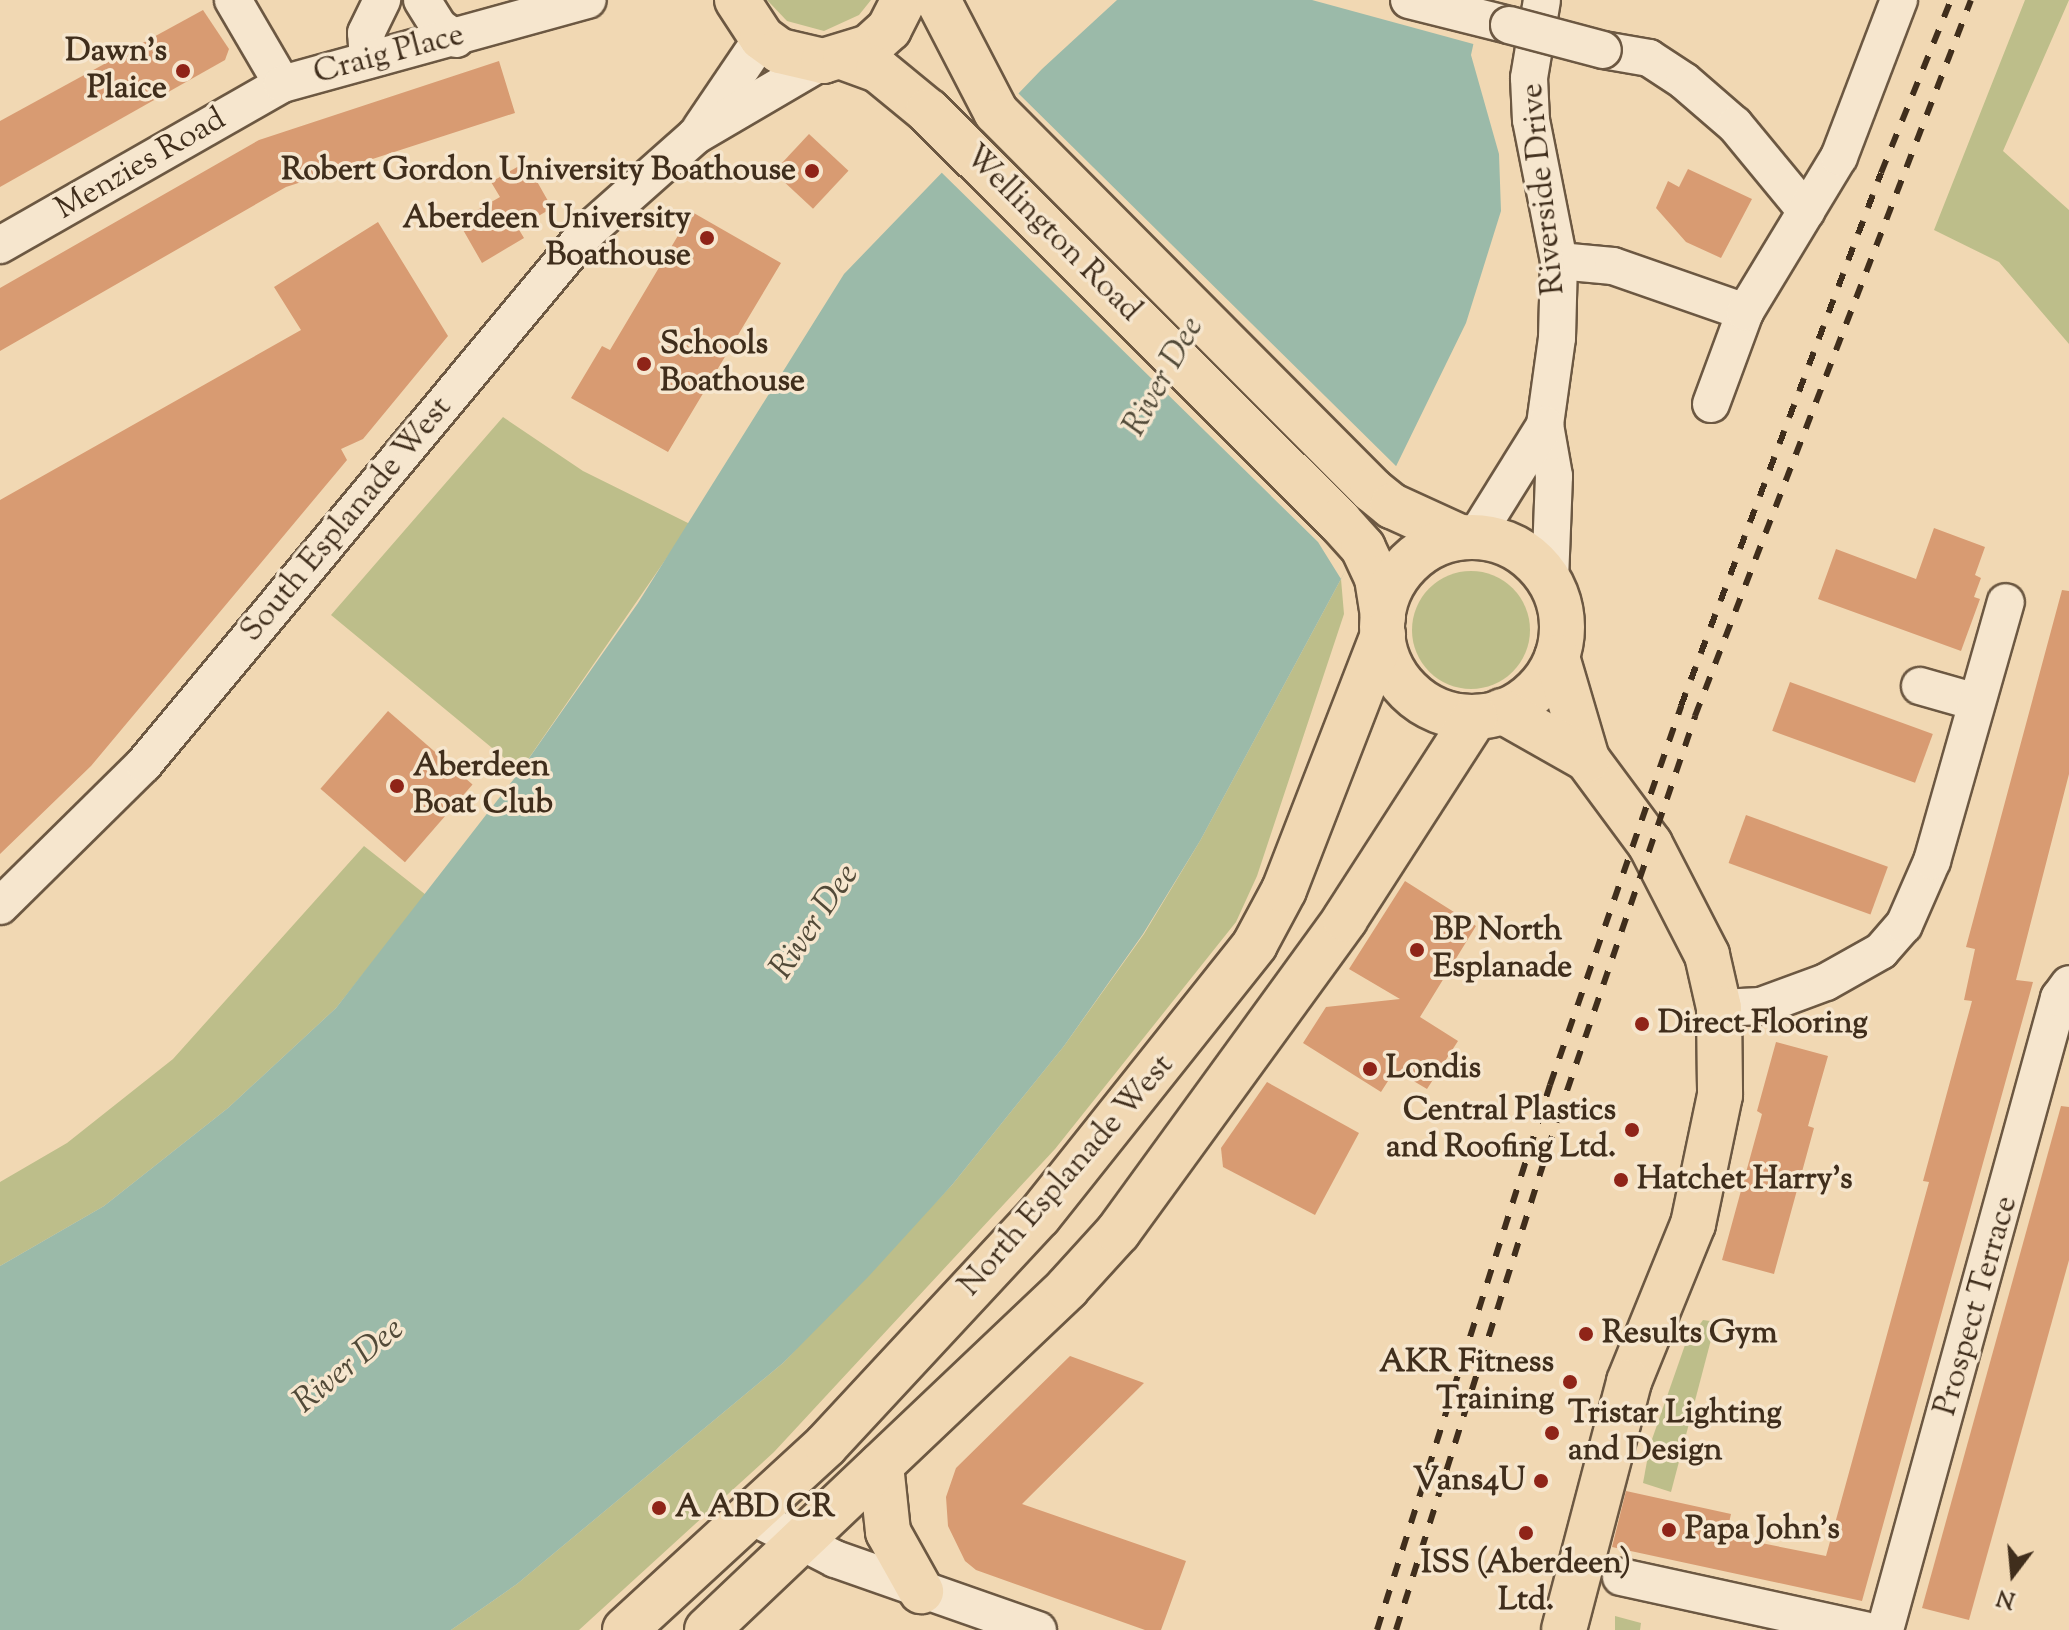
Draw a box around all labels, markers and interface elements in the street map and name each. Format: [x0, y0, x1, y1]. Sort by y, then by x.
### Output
street label: Craig Place [310, 17, 468, 93]
place label: Dawn's Plaice [65, 34, 167, 109]
marker: Dawn's Plaice [174, 62, 192, 80]
street label: Riverside Drive [1514, 81, 1574, 297]
street label: Menzies Road [49, 101, 233, 229]
street label: Wellington Road [956, 138, 1148, 330]
place label: Robert Gordon University Boathouse [281, 152, 796, 190]
marker: Robert Gordon University Boathouse [803, 162, 821, 180]
place label: Aberdeen University Boathouse [403, 201, 691, 276]
marker: Aberdeen University Boathouse [698, 229, 716, 247]
water label: River Dee [1115, 310, 1213, 444]
place label: Schools Boathouse [660, 327, 805, 402]
marker: Schools Boathouse [635, 355, 653, 373]
street label: South Esplanade West [233, 390, 461, 650]
place label: Aberdeen Boat Club [413, 749, 553, 824]
marker: Aberdeen Boat Club [388, 777, 406, 795]
water label: River Dee [762, 857, 868, 987]
place label: BP North Esplanade [1433, 913, 1572, 988]
marker: BP North Esplanade [1408, 941, 1426, 959]
place label: Direct Flooring [1658, 1005, 1868, 1043]
marker: Direct Flooring [1633, 1015, 1651, 1033]
street label: North Esplanade West [952, 1047, 1182, 1305]
place label: Londis [1386, 1050, 1481, 1088]
marker: Londis [1361, 1060, 1379, 1078]
place label: Central Plastics and Roofing Ltd. [1386, 1093, 1616, 1168]
marker: Central Plastics and Roofing Ltd. [1623, 1121, 1641, 1139]
place label: Hatchet Harry's [1637, 1161, 1853, 1199]
marker: Hatchet Harry's [1612, 1171, 1630, 1189]
street label: Prospect Terrace [1927, 1192, 2027, 1420]
water label: River Dee [286, 1309, 412, 1423]
place label: Results Gym [1602, 1315, 1777, 1353]
marker: Results Gym [1577, 1325, 1595, 1343]
place label: AKR Fitness Training [1379, 1345, 1554, 1420]
marker: AKR Fitness Training [1561, 1373, 1579, 1391]
place label: Tristar Lighting and Design [1568, 1396, 1782, 1471]
marker: Tristar Lighting and Design [1543, 1424, 1561, 1442]
place label: Vans4U [1413, 1462, 1525, 1500]
marker: Vans4U [1532, 1472, 1550, 1490]
place label: A ABD CR [675, 1489, 835, 1527]
marker: A ABD CR [650, 1499, 668, 1517]
place label: Papa John's [1685, 1511, 1840, 1549]
marker: Papa John's [1660, 1521, 1678, 1539]
marker: ISS (Aberdeen) Ltd. [1517, 1524, 1535, 1542]
north arrow [1973, 1534, 2053, 1614]
place label: ISS (Aberdeen) Ltd. [1421, 1546, 1631, 1621]
text: N [1994, 1579, 2019, 1615]

